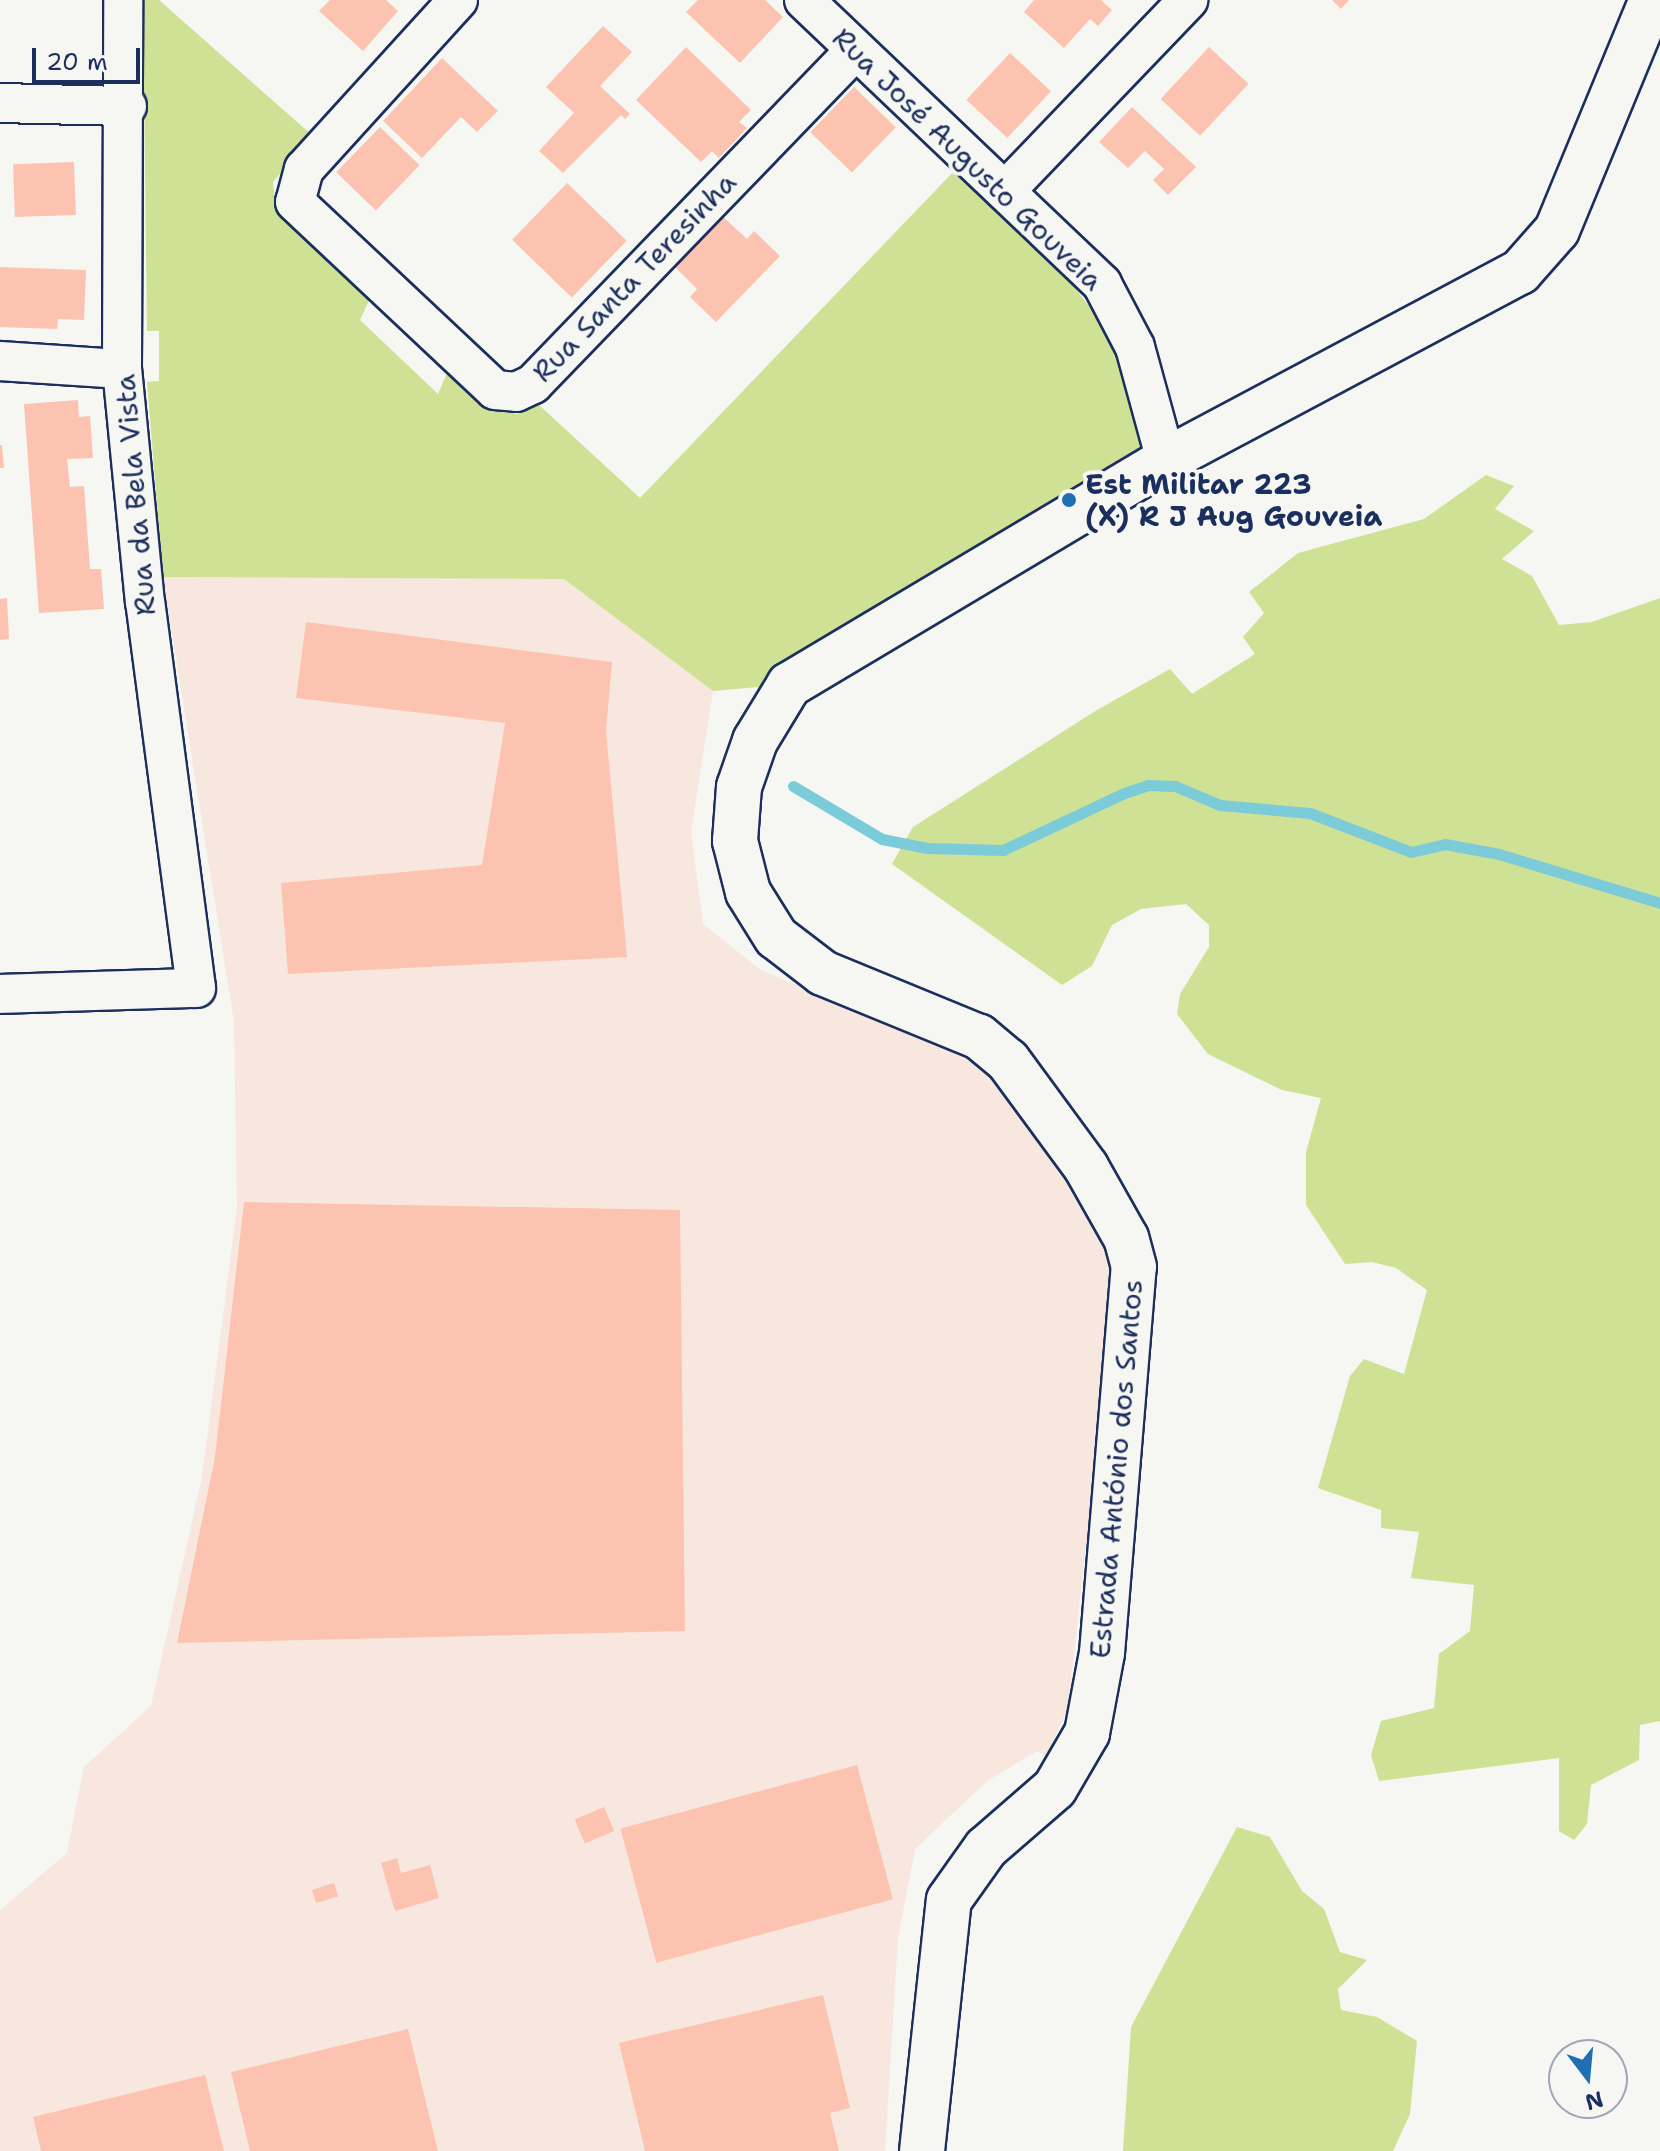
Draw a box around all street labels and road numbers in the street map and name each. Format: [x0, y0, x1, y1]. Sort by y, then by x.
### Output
street label: Rua José Augusto Gouveia [826, 21, 1110, 297]
street label: Rua Santa Teresinha [525, 165, 743, 389]
street label: Rua da Bela Vista [108, 373, 162, 617]
street label: Estrada António dos Santos [1083, 1278, 1149, 1660]

